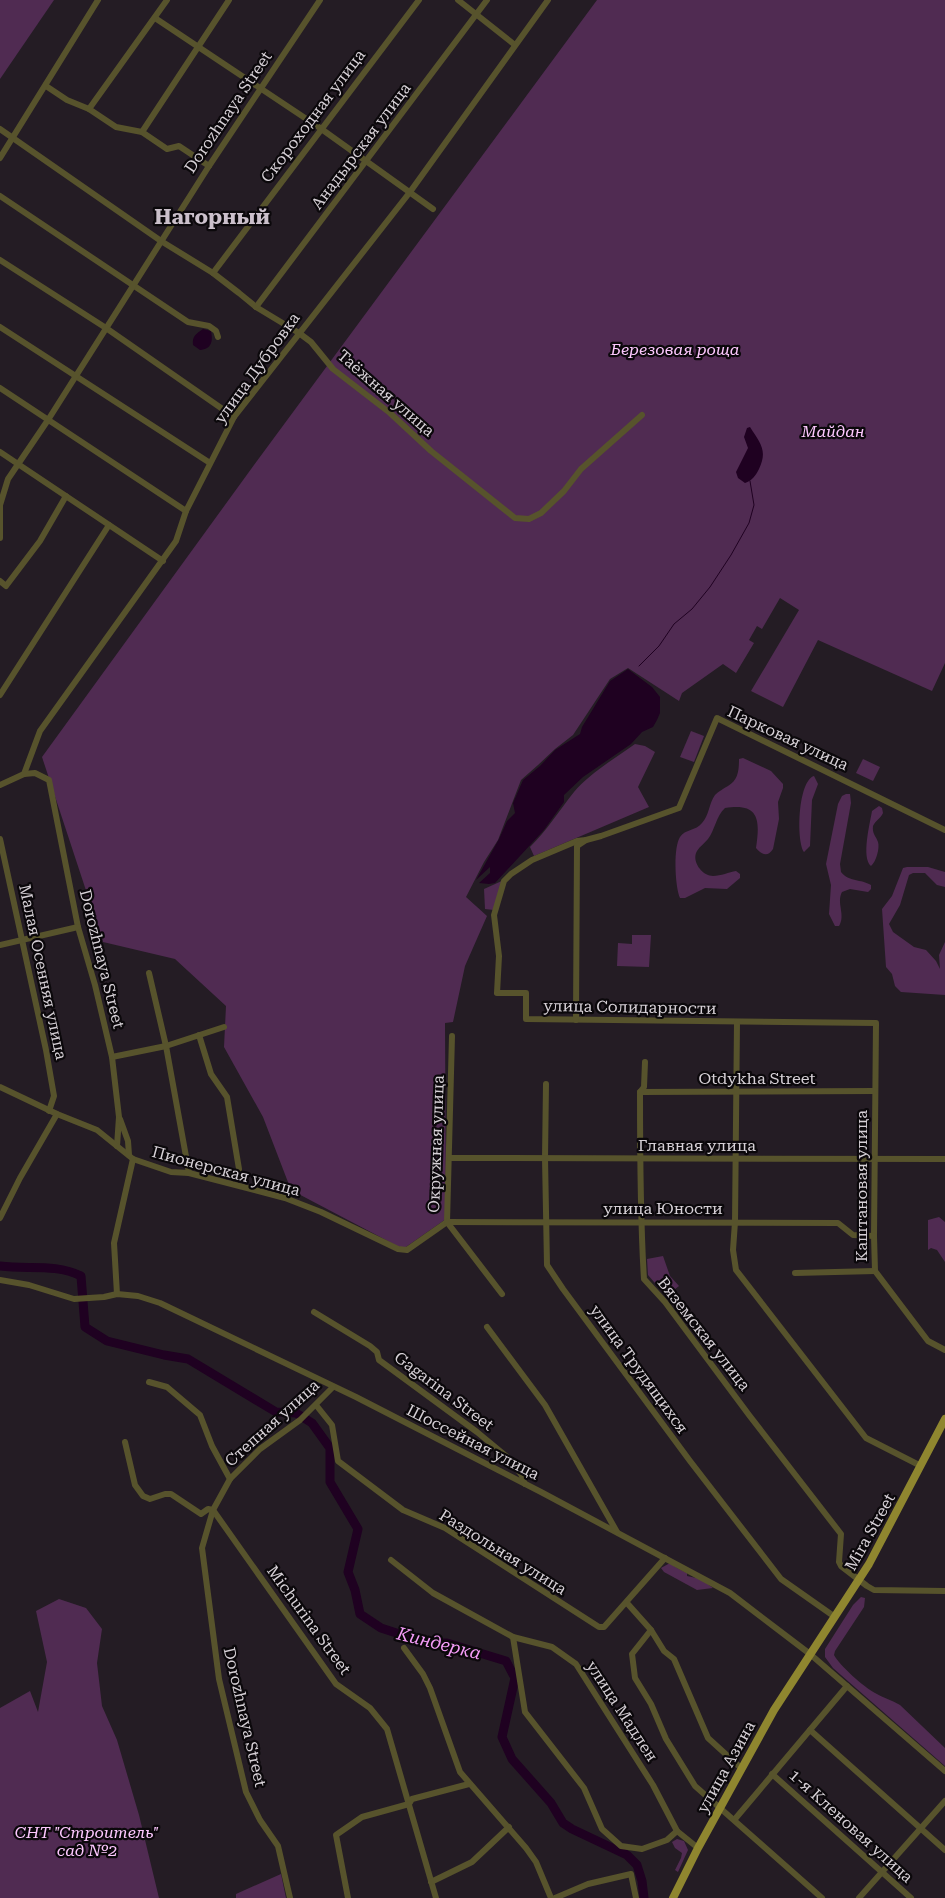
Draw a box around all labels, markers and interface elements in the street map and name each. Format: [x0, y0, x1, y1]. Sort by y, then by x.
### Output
street label: Скороходная улица [257, 46, 369, 186]
street label: Dorozhnaya Street [180, 48, 276, 176]
street label: Анадырская улица [307, 79, 415, 213]
district label: Нагорный [154, 205, 270, 229]
street label: улица Дубровка [210, 309, 304, 427]
park label: Березовая роща [610, 340, 740, 359]
street label: Таёжная улица [334, 346, 439, 441]
park label: Майдан [800, 422, 865, 441]
street label: Парковая улица [724, 702, 852, 774]
street label: Малая Осенняя улица [15, 883, 71, 1062]
street label: Dorozhnaya Street [76, 887, 128, 1031]
street label: улица Солидарности [543, 996, 717, 1018]
street label: Otdykha Street [699, 1069, 816, 1088]
street label: Окружная улица [424, 1075, 448, 1213]
street label: Каштановая улица [852, 1110, 871, 1262]
street label: Главная улица [638, 1136, 756, 1155]
street label: Пионерская улица [150, 1142, 302, 1200]
street label: улица Юности [603, 1199, 723, 1218]
street label: Вяземская улица [654, 1273, 755, 1395]
street label: улица Трудящихся [586, 1301, 692, 1437]
street label: Gagarina Street [391, 1347, 497, 1435]
street label: Степная улица [221, 1375, 323, 1470]
street label: Шоссейная улица [403, 1400, 543, 1484]
street label: Mira Street [841, 1490, 899, 1574]
street label: Раздольная улица [436, 1505, 570, 1599]
street label: Michurina Street [263, 1562, 355, 1678]
water label: Киндерка [394, 1622, 483, 1664]
street label: Dorozhnaya Street [220, 1645, 270, 1789]
street label: улица Мадлен [582, 1657, 662, 1765]
street label: улица Азина [693, 1717, 759, 1816]
street label: 1-я Кленовая улица [785, 1765, 917, 1887]
park label: СНТ "Строитель" сад №2 [15, 1823, 159, 1860]

